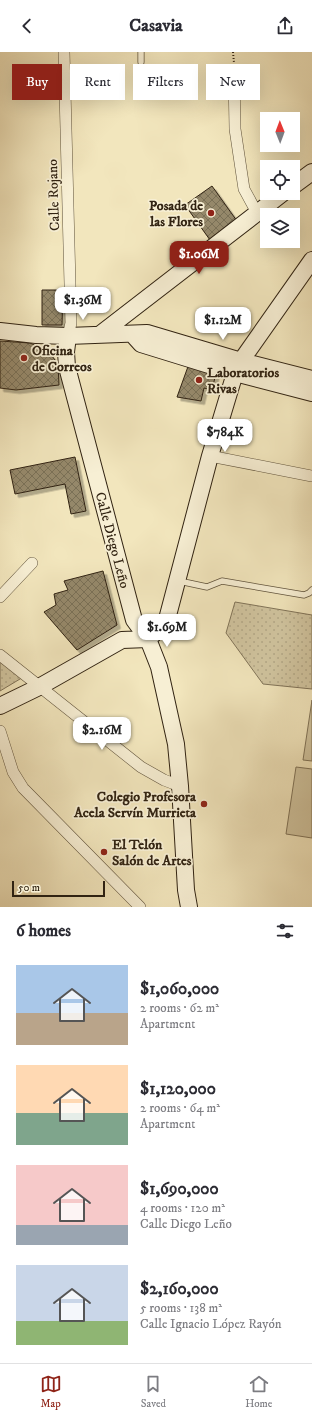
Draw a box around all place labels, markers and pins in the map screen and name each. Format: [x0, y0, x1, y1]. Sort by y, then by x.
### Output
place label: Posada de las Flores [149, 197, 203, 231]
marker: Posada de las Flores [206, 208, 216, 218]
pin: $1.06M [166, 241, 232, 275]
pin: $1.36M [50, 287, 116, 321]
pin: $1.12M [190, 307, 256, 341]
place label: Oficina de Correos [32, 342, 92, 376]
marker: Oficina de Correos [19, 353, 29, 363]
place label: Laboratorios Rivas [207, 364, 279, 398]
marker: Laboratorios Rivas [194, 375, 204, 385]
pin: $784K [197, 419, 253, 453]
pin: $1.69M [134, 614, 200, 648]
pin: $2.16M [69, 717, 135, 751]
place label: Colegio Profesora Acela Servín Murrieta [73, 788, 197, 822]
marker: Colegio Profesora Acela Servín Murrieta [199, 799, 209, 809]
place label: El Telón Salón de Artes [112, 836, 192, 870]
marker: El Telón Salón de Artes [99, 847, 109, 857]

